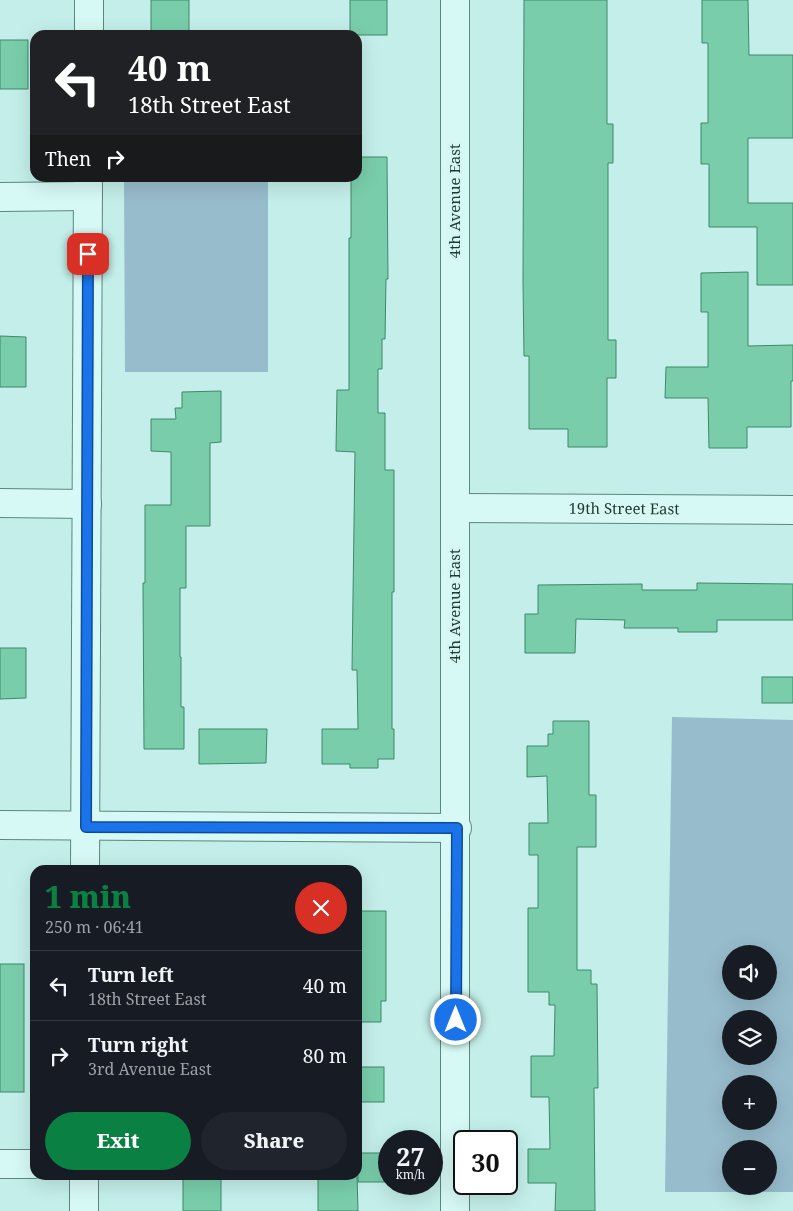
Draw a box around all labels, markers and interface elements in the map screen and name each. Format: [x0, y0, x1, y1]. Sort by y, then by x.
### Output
text: 40 m [128, 44, 211, 91]
icon: left [45, 50, 110, 115]
text: 18th Street East [128, 89, 291, 119]
street label: 4th Avenue East [444, 144, 464, 258]
icon: right [101, 145, 129, 173]
text: Then [45, 146, 91, 172]
pin [67, 233, 109, 275]
icon: arrive [74, 240, 102, 268]
street label: 19th Street East [568, 498, 680, 518]
street label: 4th Avenue East [444, 549, 464, 663]
text: 1 min [45, 876, 131, 917]
button: close [295, 882, 347, 934]
text: 250 m · 06:41 [45, 916, 144, 938]
map controls [722, 945, 777, 1195]
button: sound [722, 945, 777, 1000]
text: Turn left [88, 962, 174, 988]
icon: left [45, 972, 73, 1000]
text: 40 m [303, 973, 347, 999]
text: 18th Street East [88, 988, 206, 1010]
position arrow [429, 993, 481, 1045]
button: layers [722, 1010, 777, 1065]
text: Turn right [88, 1032, 188, 1058]
icon: right [45, 1042, 73, 1070]
text: 80 m [303, 1043, 347, 1069]
text: 3rd Avenue East [88, 1058, 212, 1080]
button: + [722, 1075, 777, 1130]
button: Exit [45, 1112, 191, 1170]
button: Share [201, 1112, 347, 1170]
speed limit sign: 30 [453, 1130, 518, 1195]
text: 27 [396, 1139, 425, 1173]
button: − [722, 1140, 777, 1195]
text: km/h [396, 1166, 425, 1183]

